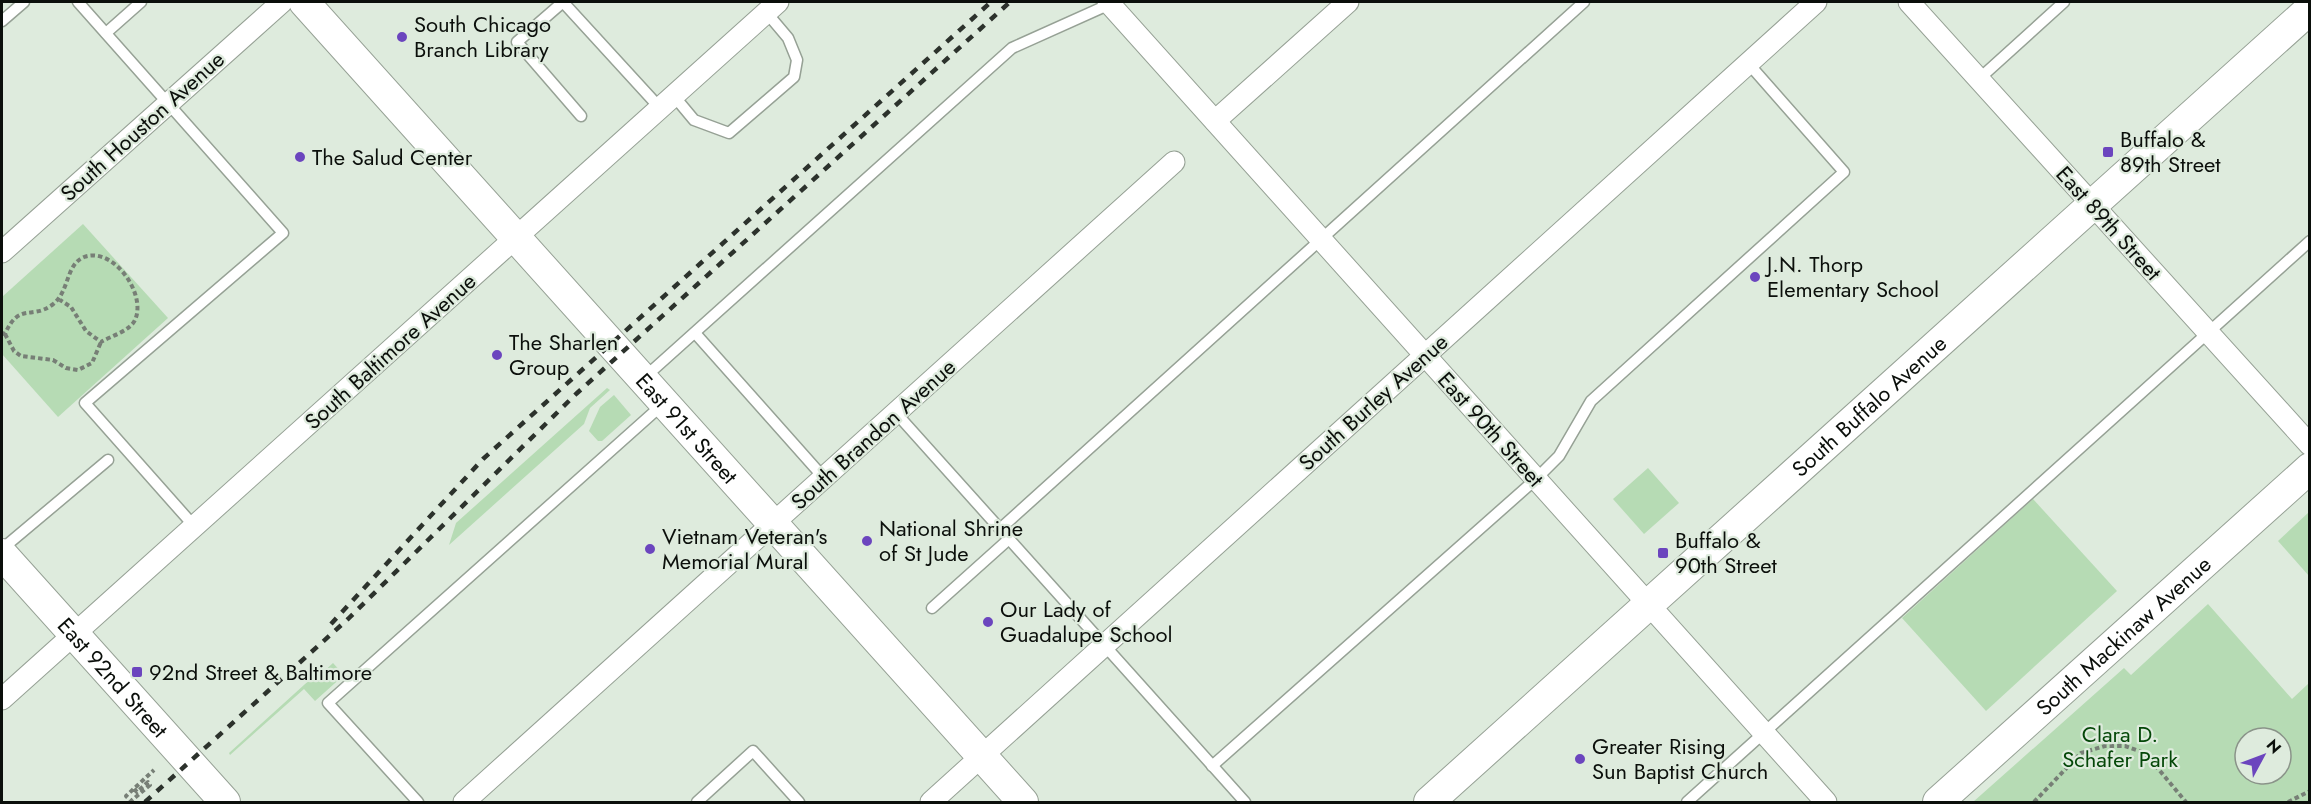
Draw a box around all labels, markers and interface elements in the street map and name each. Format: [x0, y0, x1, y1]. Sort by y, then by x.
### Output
place label: South Chicago Branch Library [414, 8, 551, 65]
marker: South Chicago Branch Library [395, 30, 409, 44]
street label: South Houston Avenue [53, 43, 231, 209]
place label: Buffalo & 89th Street [2120, 123, 2221, 180]
place label: The Salud Center [312, 141, 473, 173]
marker: Buffalo & 89th Street [2101, 145, 2115, 159]
marker: The Salud Center [293, 150, 307, 164]
street label: East 89th Street [2049, 159, 2170, 288]
place label: J.N. Thorp Elementary School [1764, 248, 1939, 305]
street label: South Baltimore Avenue [297, 265, 483, 437]
marker: J.N. Thorp Elementary School [1748, 270, 1762, 284]
place label: The Sharlen Group [509, 326, 618, 383]
street label: South Burley Avenue [1291, 326, 1455, 478]
street label: South Buffalo Avenue [1785, 328, 1953, 484]
marker: The Sharlen Group [490, 348, 504, 362]
street label: South Brandon Avenue [783, 351, 963, 517]
street label: East 90th Street [1431, 364, 1552, 494]
street label: East 91st Street [629, 366, 746, 491]
place label: National Shrine of St Jude [879, 512, 1023, 569]
place label: Vietnam Veteran's Memorial Mural [662, 520, 828, 577]
place label: Buffalo & 90th Street [1675, 524, 1778, 581]
marker: National Shrine of St Jude [860, 534, 874, 548]
marker: Vietnam Veteran's Memorial Mural [643, 542, 657, 556]
marker: Buffalo & 90th Street [1656, 546, 1670, 560]
street label: South Mackinaw Avenue [2029, 548, 2218, 723]
place label: Our Lady of Guadalupe School [1000, 593, 1173, 650]
street label: East 92nd Street [50, 610, 176, 745]
marker: Our Lady of Guadalupe School [981, 615, 995, 629]
place label: 92nd Street & Baltimore [149, 656, 372, 688]
marker: 92nd Street & Baltimore [130, 665, 144, 679]
park label: Clara D. Schafer Park [2062, 718, 2178, 775]
north arrow [2233, 726, 2293, 786]
place label: Greater Rising Sun Baptist Church [1592, 730, 1768, 787]
text: N [2261, 734, 2287, 759]
marker: Greater Rising Sun Baptist Church [1573, 752, 1587, 766]

